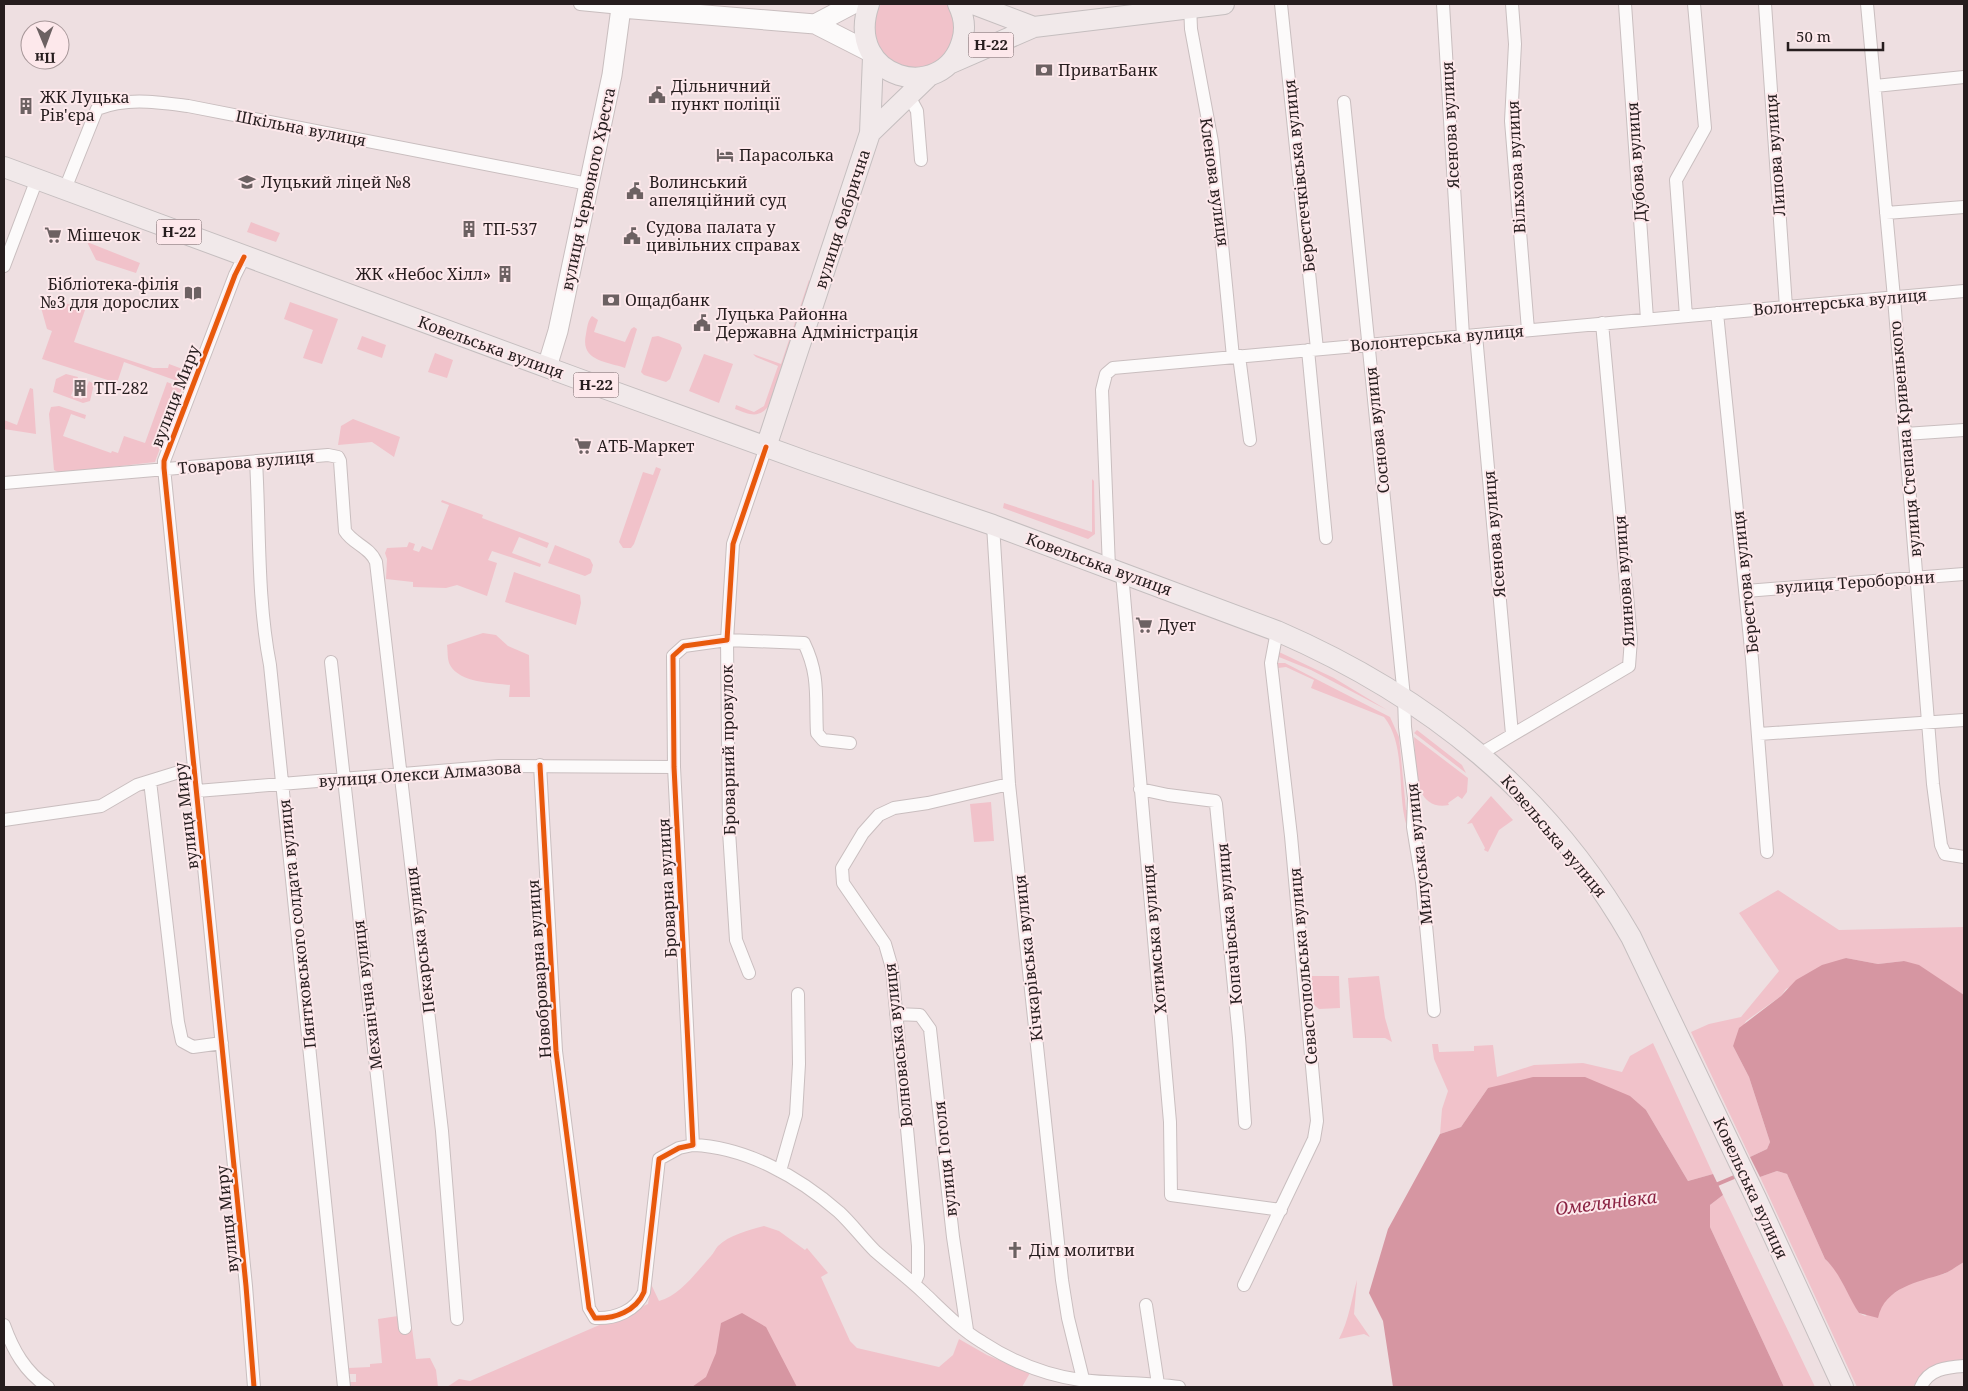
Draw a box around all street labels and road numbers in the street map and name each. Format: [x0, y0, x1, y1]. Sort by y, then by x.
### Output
road number: Н-22 [968, 32, 1014, 58]
street label: Ясенова вулиця [1436, 61, 1464, 190]
street label: Берестечківська вулиця [1278, 79, 1320, 273]
street label: вулиця Червоного Хреста [556, 85, 620, 293]
street label: Липова вулиця [1760, 93, 1790, 217]
street label: Вільхова вулиця [1502, 100, 1530, 234]
street label: Дубова вулиця [1621, 101, 1651, 223]
street label: Шкільна вулиця [234, 105, 368, 151]
street label: Кленова вулиця [1195, 116, 1235, 248]
street label: вулиця Фабрична [809, 146, 875, 292]
road number: Н-22 [156, 220, 202, 244]
street label: Волонтерська вулиця [1752, 283, 1928, 321]
street label: Ковельська вулиця [415, 310, 567, 384]
street label: Волонтерська вулиця [1349, 319, 1525, 357]
street label: вулиця Степана Кривенького [1884, 320, 1926, 558]
street label: вулиця Миру [145, 341, 205, 450]
street label: Соснова вулиця [1359, 366, 1395, 494]
road number: Н-22 [574, 372, 618, 398]
street label: Товарова вулиця [177, 445, 315, 479]
street label: Ясенова вулиця [1477, 470, 1511, 599]
street label: Берестова вулиця [1727, 510, 1763, 654]
street label: Ялинова вулиця [1608, 515, 1640, 648]
street label: Ковельська вулиця [1023, 527, 1175, 601]
street label: вулиця Тероборони [1774, 565, 1936, 599]
street label: Броварний провулок [716, 664, 740, 835]
street label: вулиця Олекси Алмазова [318, 756, 522, 792]
street label: вулиця Миру [168, 760, 203, 871]
street label: Ковельська вулиця [1496, 770, 1612, 902]
street label: Милуська вулиця [1401, 782, 1437, 926]
street label: Пянтковського солдата вулиця [273, 798, 321, 1050]
street label: Броварна вулиця [652, 818, 682, 958]
street label: Копачівська вулиця [1211, 842, 1247, 1006]
street label: Хотимська вулиця [1137, 863, 1171, 1015]
street label: Пекарська вулиця [400, 866, 440, 1014]
street label: Севастопольська вулиця [1283, 867, 1323, 1065]
street label: Кічкарівська вулиця [1008, 874, 1048, 1042]
street label: Новоброварна вулиця [522, 879, 556, 1059]
street label: Механічна вулиця [347, 919, 387, 1071]
street label: Волноваська вулиця [878, 962, 918, 1128]
street label: вулиця Гоголя [928, 1100, 962, 1218]
street label: Ковельська вулиця [1709, 1114, 1793, 1262]
street label: вулиця Миру [210, 1163, 244, 1274]

